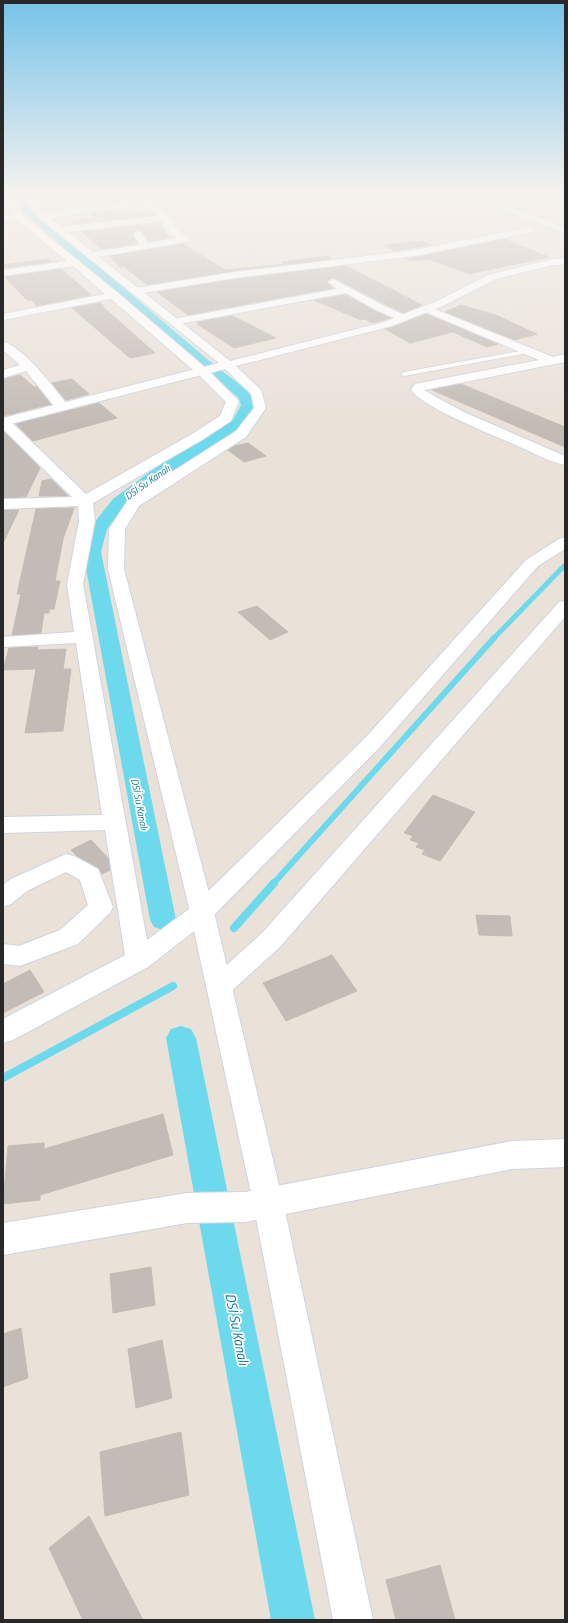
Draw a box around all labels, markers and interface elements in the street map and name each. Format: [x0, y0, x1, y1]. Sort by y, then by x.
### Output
water label: DSİ Su Kanalı [122, 461, 174, 503]
water label: DSİ Su Kanalı [127, 777, 152, 832]
water label: DSİ Su Kanalı [220, 1291, 255, 1368]

